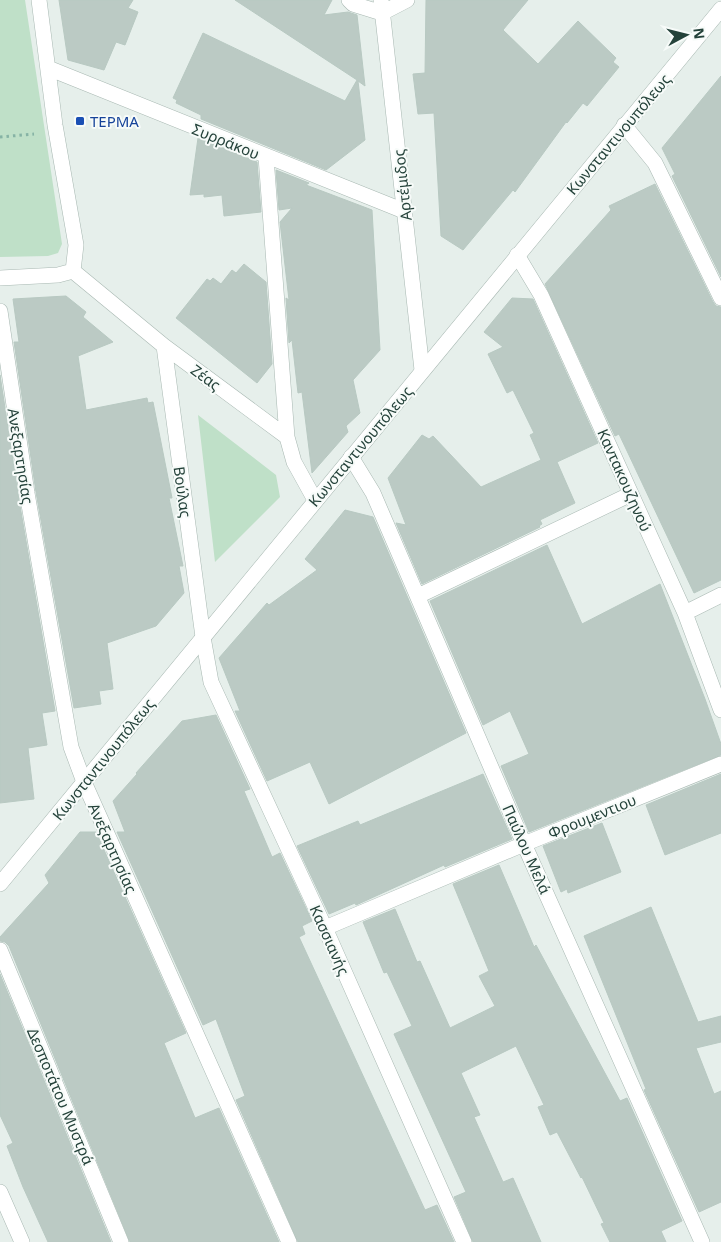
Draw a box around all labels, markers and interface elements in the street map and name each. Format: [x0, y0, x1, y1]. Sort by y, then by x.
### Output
north arrow [661, 10, 711, 60]
text: N [689, 27, 710, 40]
street label: Κωνσταντινουπόλεως [562, 69, 674, 199]
place label: ΤΕΡΜΑ [90, 111, 139, 131]
marker: ΤΕΡΜΑ [74, 115, 86, 127]
street label: Συρράκου [189, 118, 263, 164]
street label: Αρτέμιδος [388, 148, 416, 222]
street label: Ζέας [187, 360, 225, 394]
street label: Κωνσταντινουπόλεως [304, 381, 416, 511]
street label: Ανεξαρτησίας [4, 407, 38, 505]
street label: Καντακουζηνού [593, 426, 657, 534]
street label: Βούλας [170, 465, 196, 519]
street label: Κωνσταντινουπόλεως [47, 694, 159, 824]
street label: Φρουμεντιου [545, 789, 639, 843]
street label: Ανεξαρτησίας [84, 800, 142, 896]
street label: Παύλου Μελά [498, 801, 556, 897]
street label: Κασσιανής [306, 902, 354, 978]
street label: Δεσποτάτου Μυστρά [23, 1024, 99, 1168]

